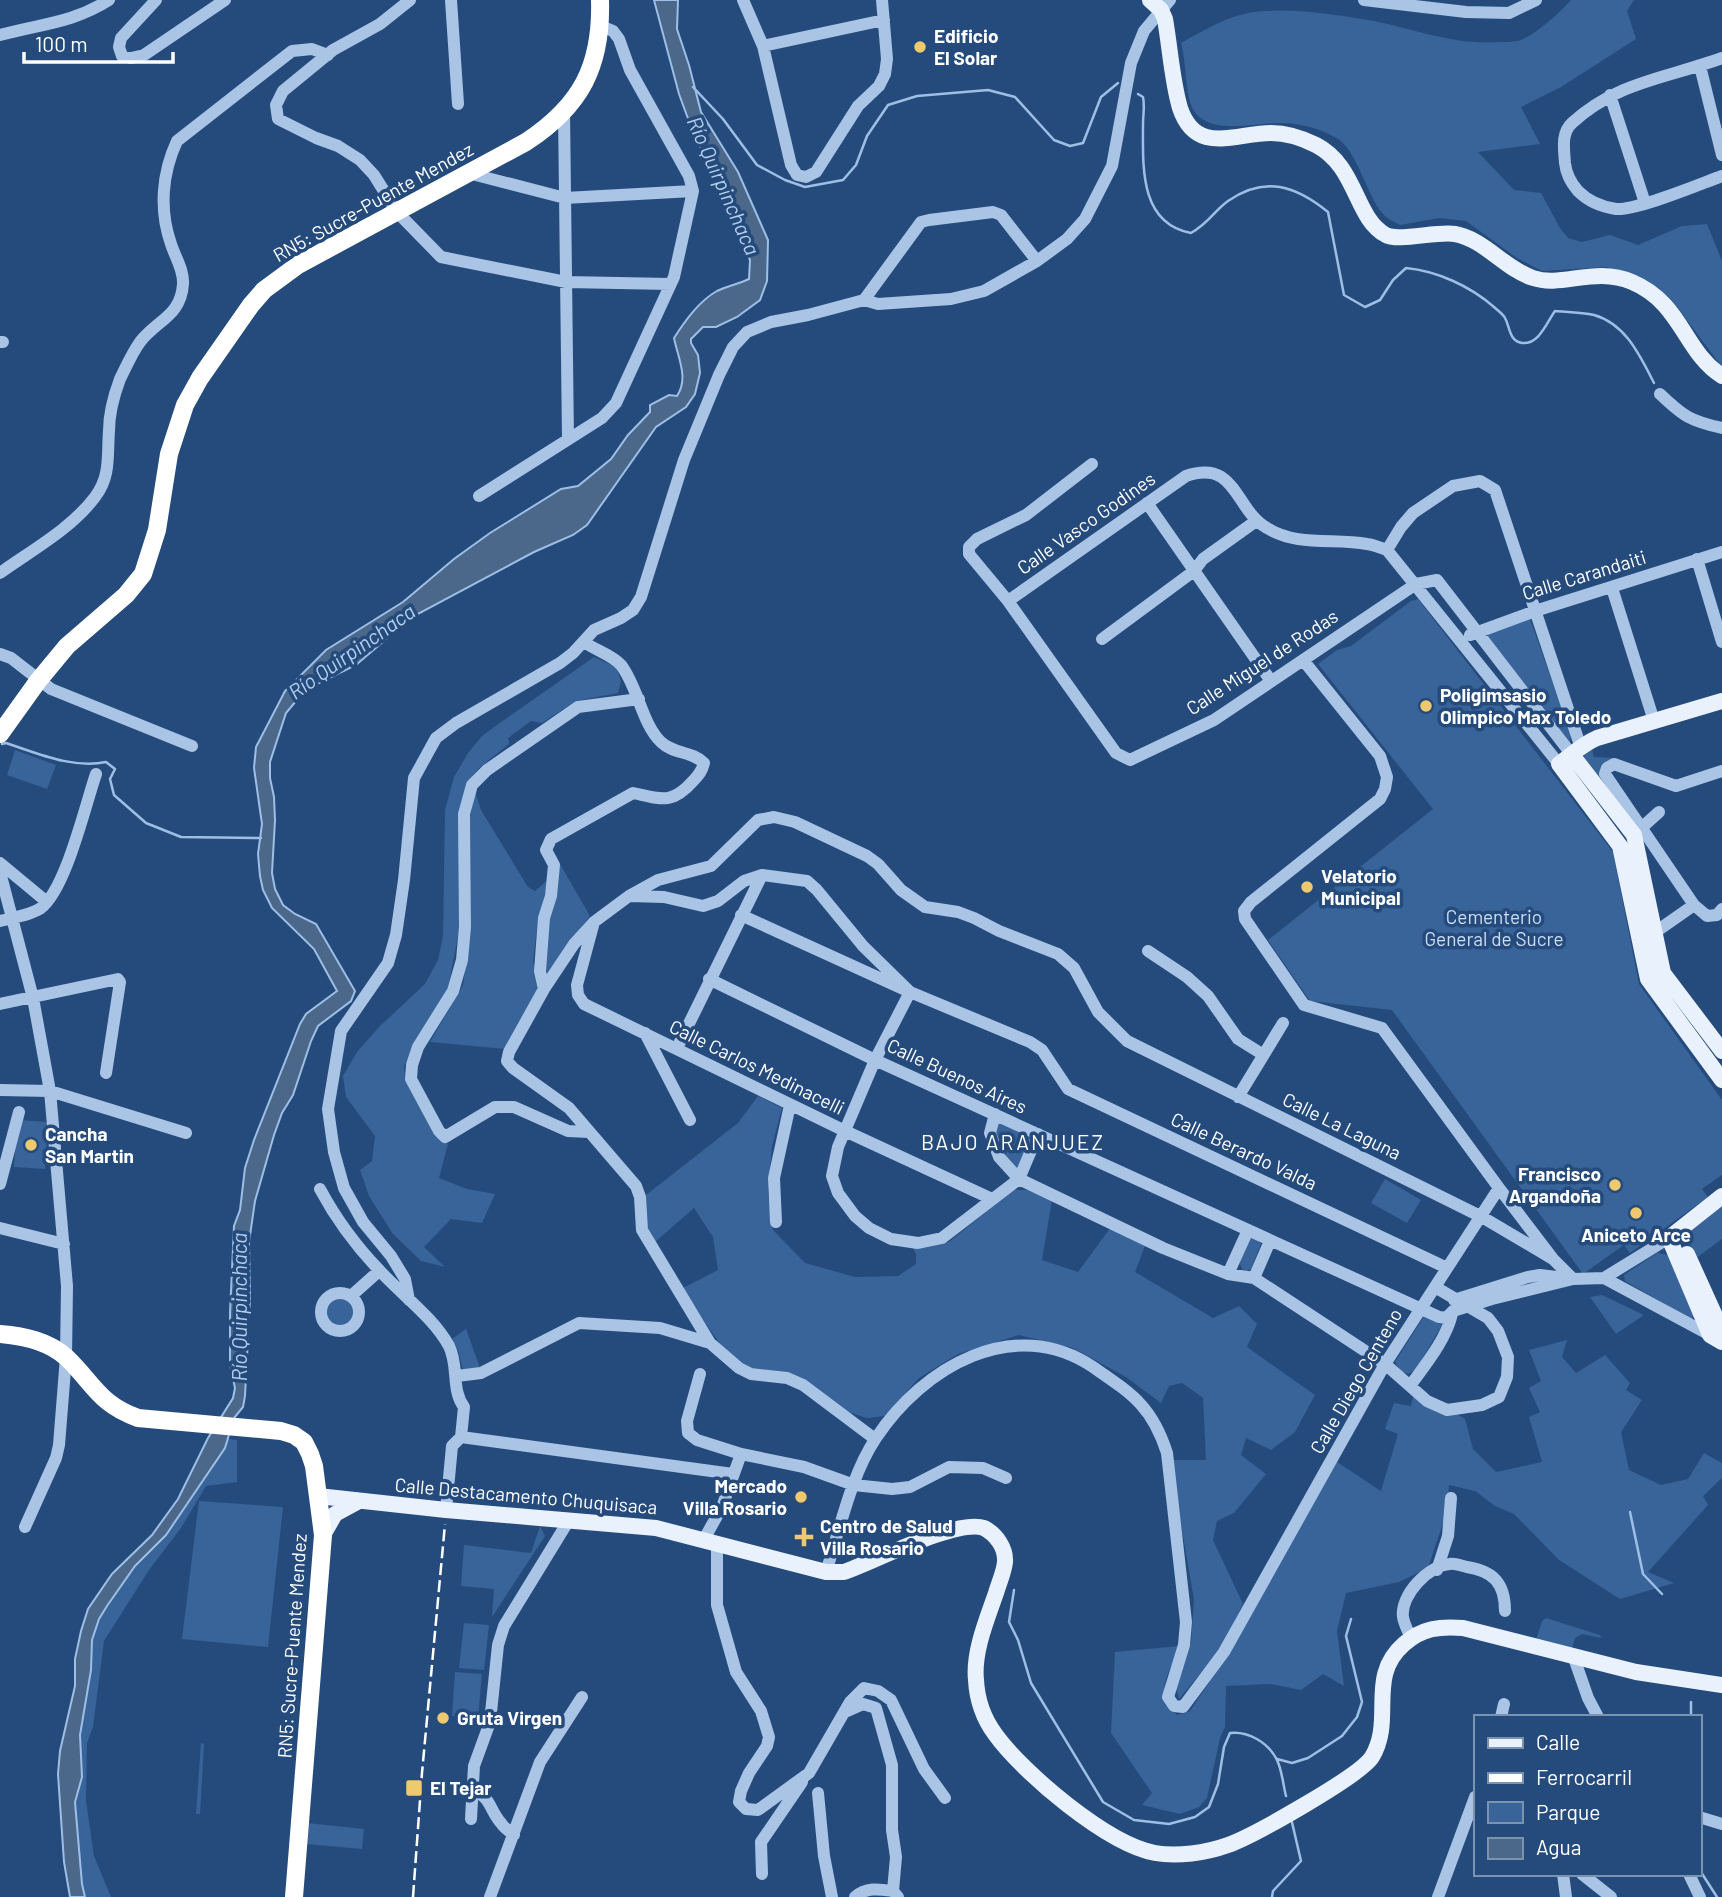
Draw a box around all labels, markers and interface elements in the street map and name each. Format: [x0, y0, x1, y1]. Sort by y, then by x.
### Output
scale bar [24, 21, 173, 65]
place label: Edificio El Solar [934, 24, 999, 69]
text: 100 m [35, 31, 88, 56]
marker: Edificio El Solar [912, 39, 928, 55]
water label: Río Quirpinchaca [683, 112, 766, 258]
street label: RN5: Sucre-Puente Mendez [269, 137, 477, 266]
street label: Calle Vasco Godines [1012, 466, 1159, 579]
street label: Calle Carandaiti [1519, 545, 1649, 604]
water label: Río Quirpinchaca [283, 598, 419, 704]
street label: Calle Miguel de Rodas [1182, 604, 1342, 719]
place label: Poligimsasio Olimpico Max Toledo [1440, 683, 1611, 728]
marker: Poligimsasio Olimpico Max Toledo [1418, 698, 1434, 714]
place label: Velatorio Municipal [1321, 864, 1401, 909]
marker: Velatorio Municipal [1299, 879, 1315, 895]
park label: Cementerio General de Sucre [1424, 905, 1564, 950]
street label: Calle Carlos Medinacelli [666, 1014, 848, 1119]
street label: Calle Buenos Aires [884, 1033, 1031, 1118]
street label: Calle La Laguna [1279, 1087, 1405, 1164]
street label: Calle Berardo Valda [1168, 1107, 1321, 1194]
place label: Cancha San Martin [45, 1122, 134, 1167]
district label: BAJO ARANJUEZ [921, 1129, 1105, 1154]
marker: Cancha San Martin [23, 1137, 39, 1153]
place label: Francisco Argandoña [1509, 1162, 1601, 1207]
marker: Francisco Argandoña [1607, 1177, 1623, 1193]
marker: Aniceto Arce [1628, 1205, 1644, 1221]
place label: Aniceto Arce [1581, 1223, 1691, 1246]
water label: Río Quirpinchaca [226, 1233, 251, 1381]
street label: Calle Diego Centeno [1305, 1304, 1407, 1457]
street label: Calle Destacamento Chuquisaca [394, 1473, 658, 1518]
place label: Mercado Villa Rosario [683, 1474, 787, 1519]
marker: Mercado Villa Rosario [793, 1489, 809, 1505]
place label: Centro de Salud Villa Rosario [820, 1514, 953, 1559]
marker: Centro de Salud Villa Rosario [794, 1527, 814, 1547]
street label: RN5: Sucre-Puente Mendez [272, 1533, 311, 1759]
place label: Gruta Virgen [457, 1706, 562, 1729]
marker: Gruta Virgen [435, 1710, 451, 1726]
legend [1474, 1715, 1701, 1876]
text: Calle [1536, 1729, 1580, 1754]
text: Ferrocarril [1536, 1764, 1632, 1789]
place label: El Tejar [430, 1776, 492, 1799]
marker: El Tejar [404, 1778, 424, 1798]
text: Parque [1536, 1799, 1601, 1824]
text: Agua [1536, 1834, 1582, 1859]

